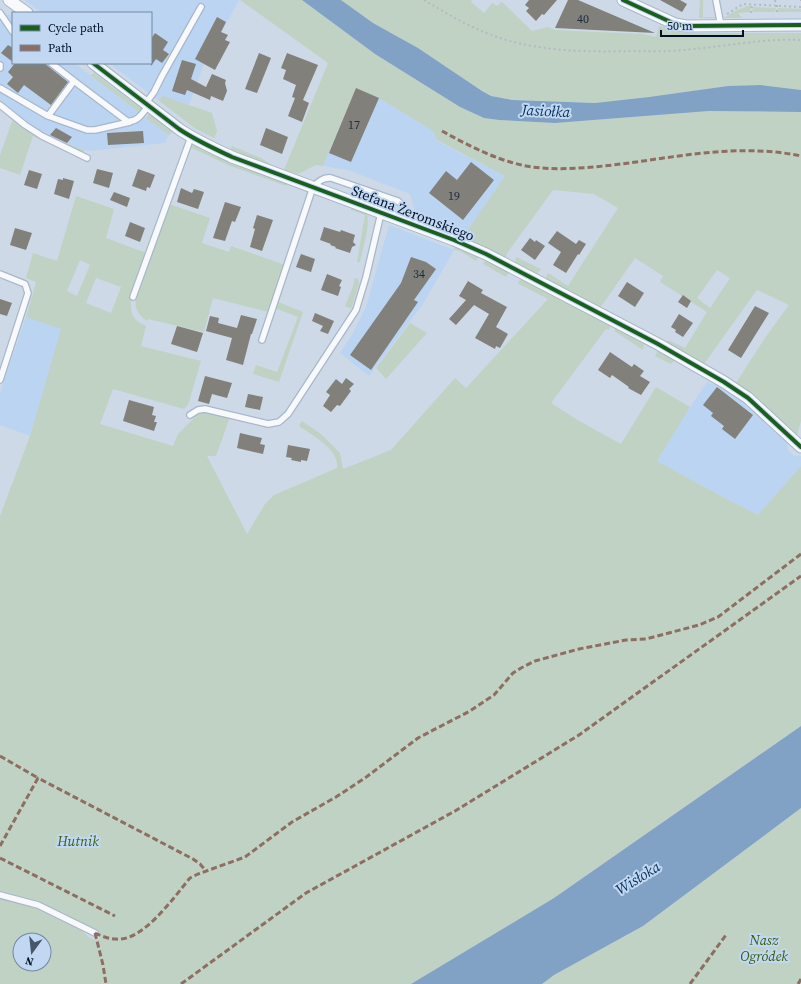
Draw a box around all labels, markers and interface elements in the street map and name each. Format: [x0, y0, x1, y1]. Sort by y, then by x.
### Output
house number: 40 [577, 11, 589, 27]
legend [12, 12, 152, 64]
scale bar [661, 12, 743, 38]
text: 50 m [667, 18, 693, 34]
text: Cycle path [48, 20, 104, 36]
text: Path [48, 40, 72, 56]
water label: Jasiołka [519, 99, 571, 122]
house number: 17 [348, 117, 360, 133]
street label: Stefana Żeromskiego [349, 180, 478, 246]
house number: 19 [448, 188, 460, 204]
house number: 34 [413, 266, 425, 282]
park label: Hutnik [56, 831, 99, 851]
water label: Wisłoka [611, 856, 664, 899]
park label: Nasz Ogródek [740, 930, 788, 966]
north arrow [12, 932, 52, 972]
text: N [24, 953, 35, 969]

